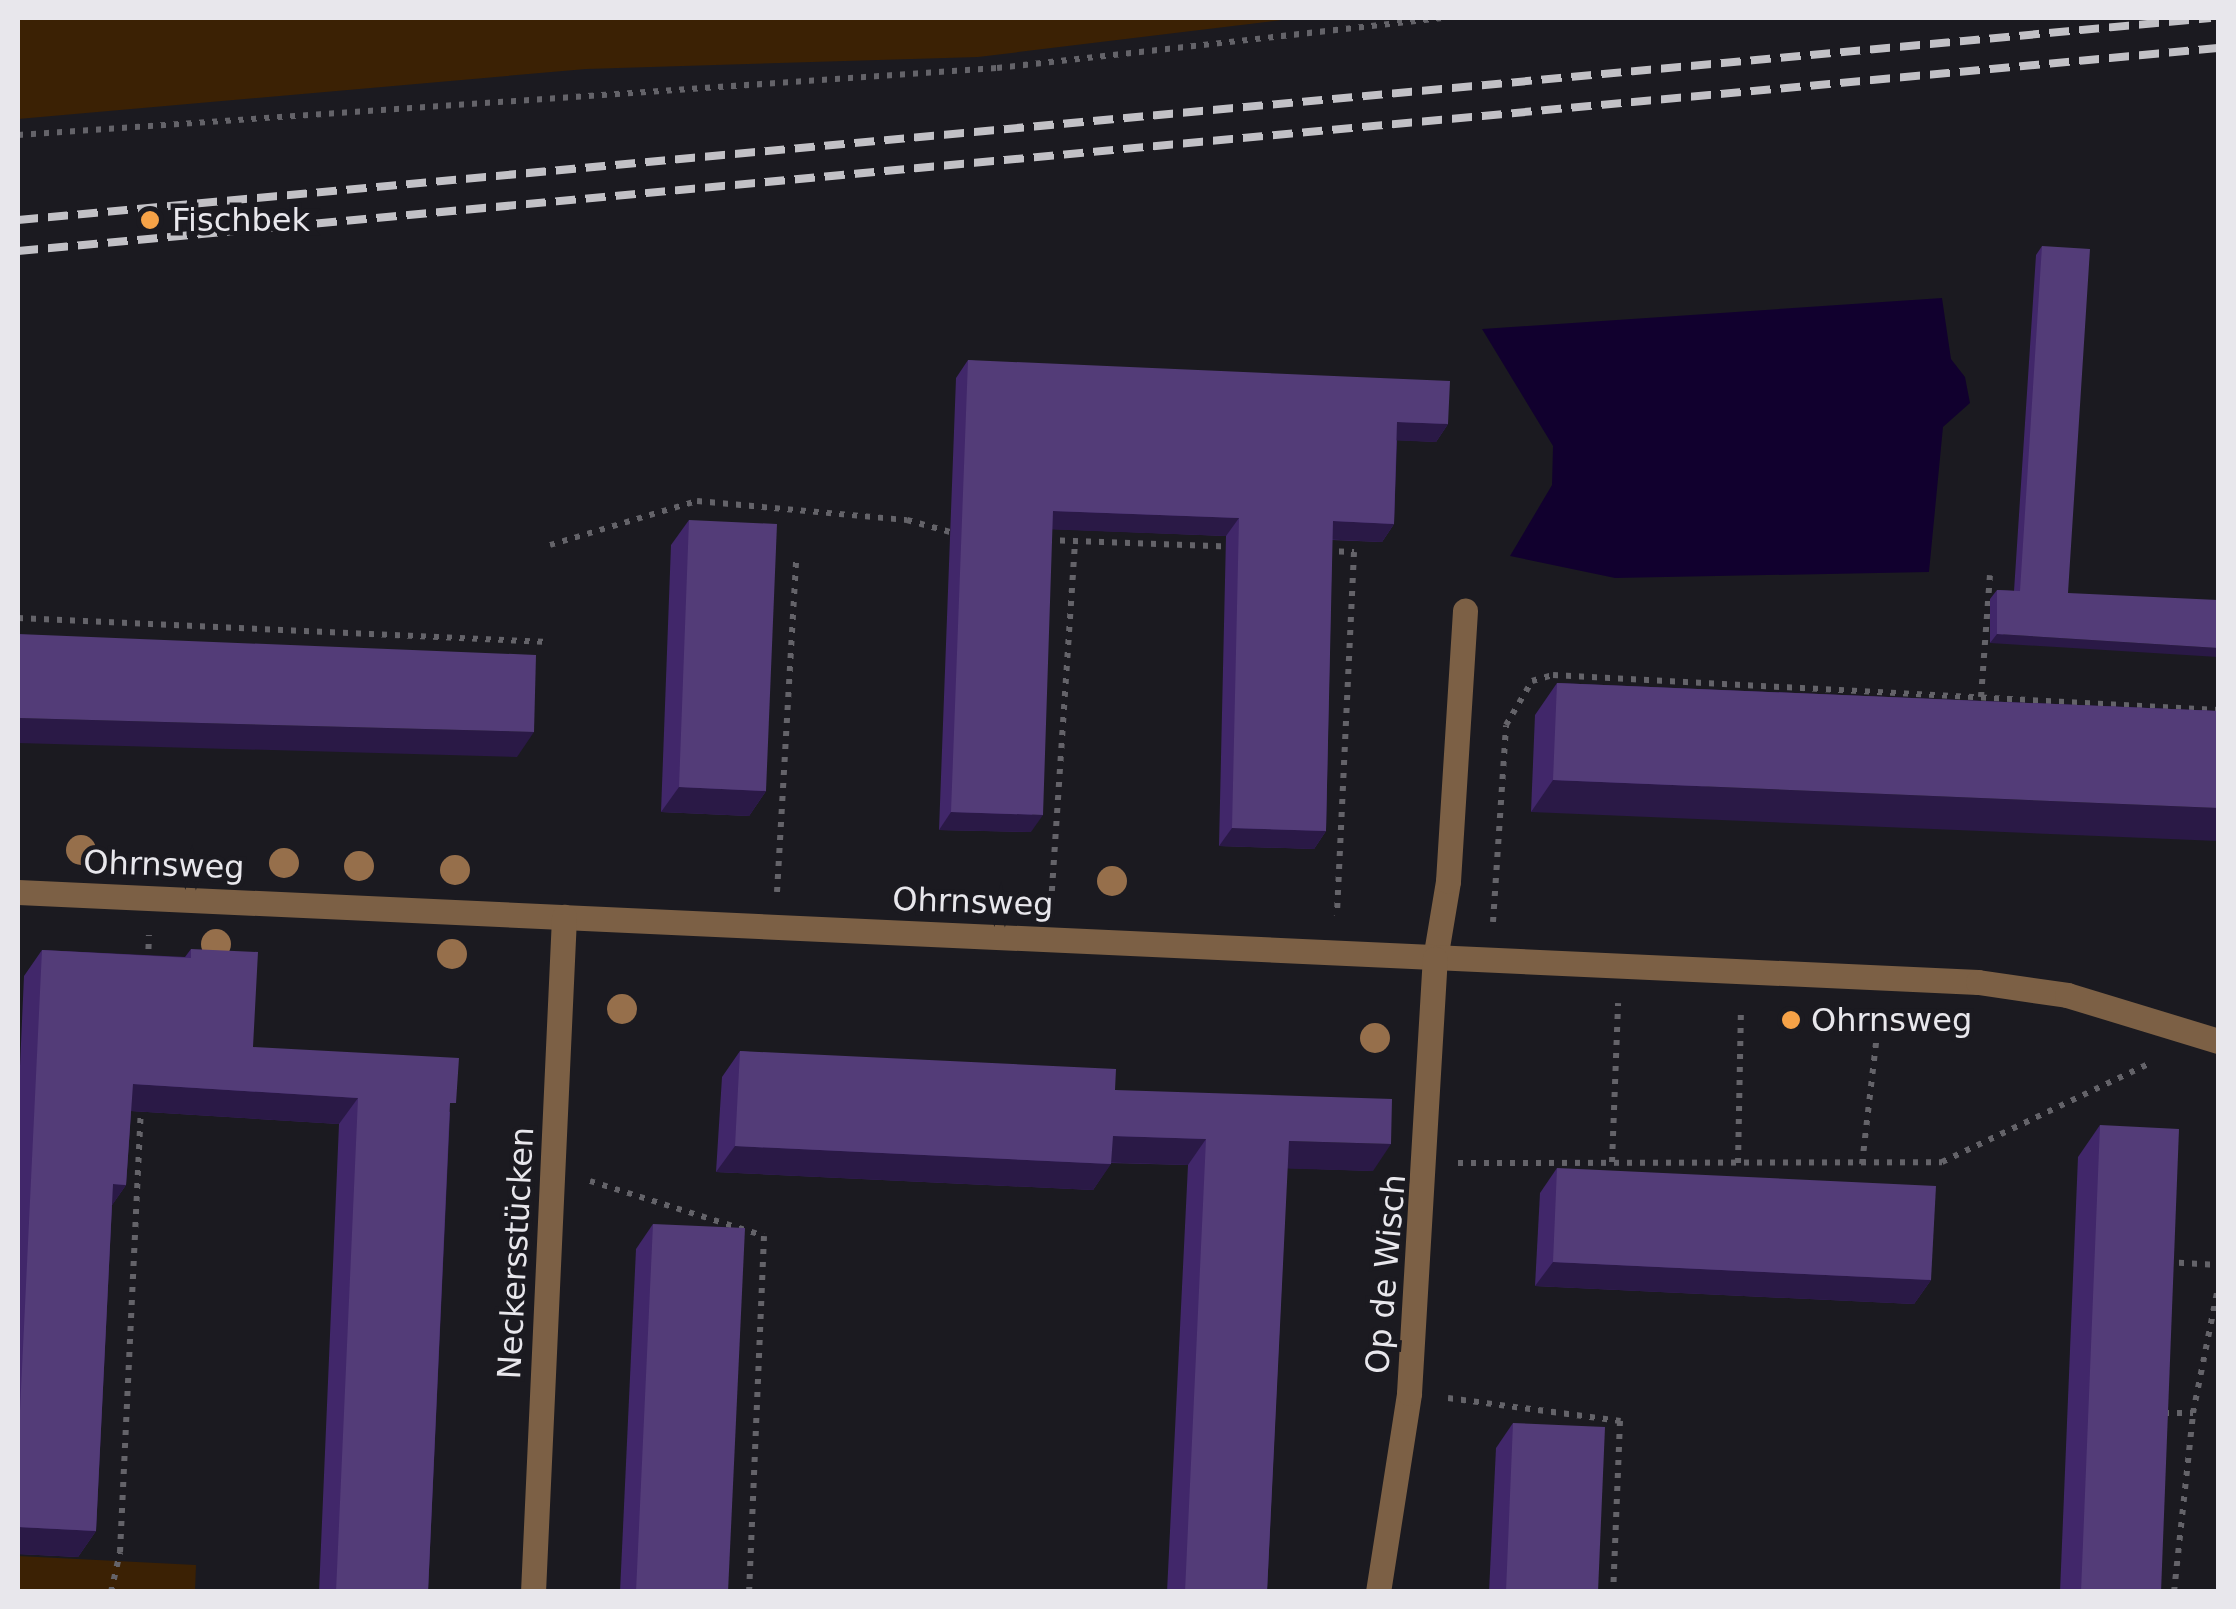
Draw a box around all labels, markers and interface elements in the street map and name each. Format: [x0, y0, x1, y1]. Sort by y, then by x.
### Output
place label: Fischbek [172, 201, 310, 239]
marker: Fischbek [137, 207, 163, 233]
street label: Ohrnsweg [83, 843, 245, 887]
street label: Ohrnsweg [892, 880, 1054, 924]
place label: Ohrnsweg [1811, 1001, 1972, 1039]
marker: Ohrnsweg [1780, 1009, 1802, 1031]
street label: Neckersstücken [490, 1126, 542, 1380]
street label: Op de Wisch [1358, 1173, 1414, 1375]

